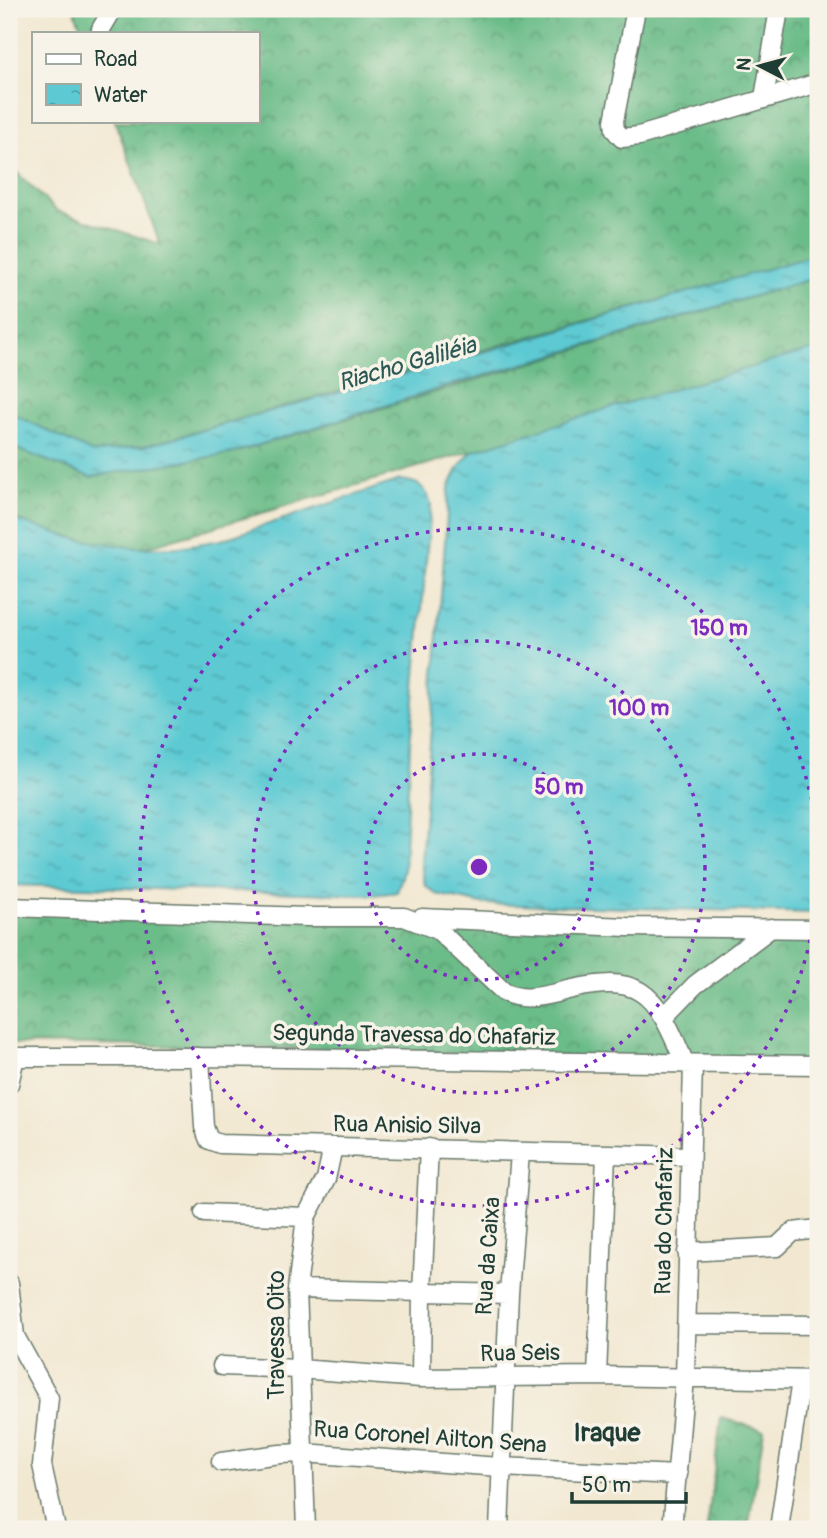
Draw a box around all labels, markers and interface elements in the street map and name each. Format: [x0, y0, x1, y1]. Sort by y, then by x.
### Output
legend [32, 32, 259, 122]
north arrow [726, 32, 796, 102]
text: Road [94, 46, 138, 73]
text: N [731, 57, 757, 72]
text: Water [94, 82, 148, 109]
water label: Riacho Galiléia [335, 330, 481, 397]
text: 150 m [690, 615, 748, 642]
text: 100 m [609, 695, 669, 722]
text: 50 m [535, 774, 584, 801]
centre of rings [467, 855, 491, 879]
street label: Segunda Travessa do Chafariz [272, 1018, 556, 1052]
street label: Rua Anisio Silva [333, 1109, 481, 1141]
street label: Rua do Chafariz [648, 1147, 680, 1295]
street label: Rua da Caixa [469, 1196, 507, 1316]
street label: Travessa Oito [262, 1270, 291, 1400]
street label: Rua Seis [480, 1338, 560, 1368]
street label: Rua Coronel Ailton Sena [312, 1414, 548, 1460]
district label: Iraque [574, 1417, 642, 1449]
scale bar [572, 1461, 685, 1505]
text: 50 m [582, 1472, 631, 1499]

